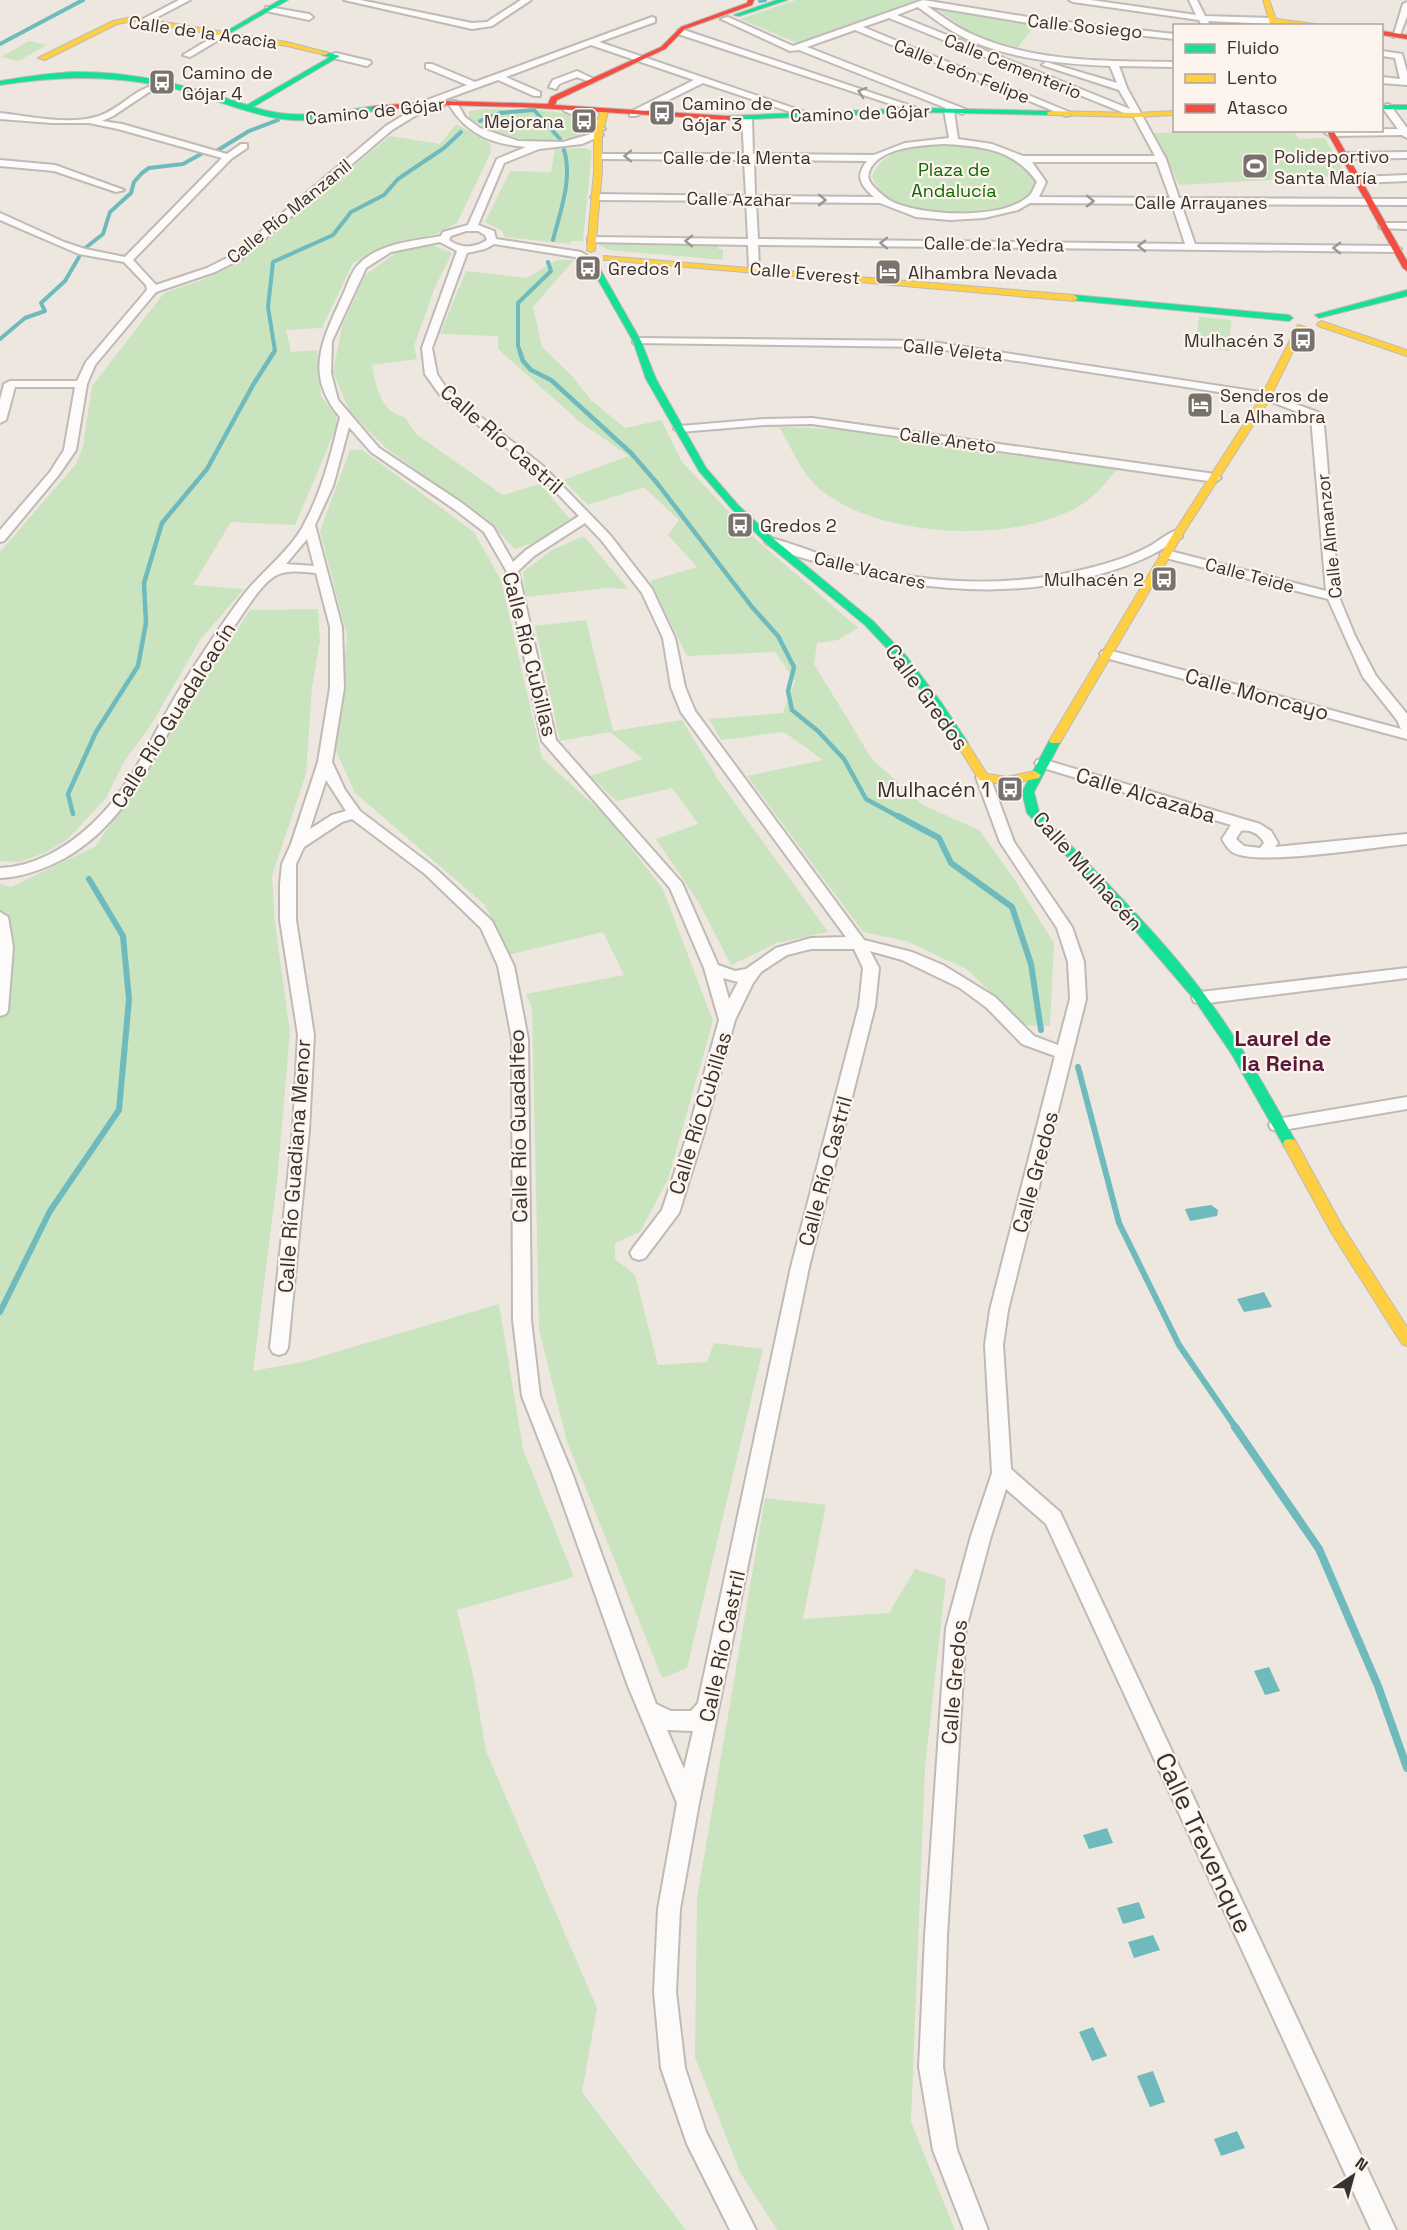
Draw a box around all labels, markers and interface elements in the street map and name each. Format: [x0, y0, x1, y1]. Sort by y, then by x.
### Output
street label: Calle Sosiego [1026, 9, 1144, 43]
street label: Calle de la Acacia [127, 10, 279, 54]
legend [1173, 24, 1383, 132]
street label: Calle Cementerio [941, 28, 1085, 104]
street label: Calle León Felipe [891, 33, 1033, 109]
text: Fluido [1227, 36, 1279, 59]
place label: Camino de Gójar 4 [182, 61, 273, 105]
text: Lento [1227, 66, 1277, 89]
bus stop icon: Camino de Gójar 4 [147, 67, 177, 97]
one-way arrow [857, 86, 868, 99]
street label: Camino de Gójar [304, 92, 446, 130]
place label: Camino de Gójar 3 [682, 92, 773, 136]
text: Atasco [1227, 96, 1288, 119]
bus stop icon: Camino de Gójar 3 [647, 98, 677, 128]
street label: Camino de Gójar [790, 99, 931, 127]
bus stop icon: Mejorana [569, 106, 599, 136]
place label: Mejorana [484, 110, 564, 133]
place label: Polideportivo Santa María [1274, 145, 1389, 189]
street label: Calle de la Menta [663, 146, 811, 169]
one-way arrow [623, 150, 632, 162]
sports icon: Polideportivo Santa María [1240, 151, 1270, 181]
street label: Calle Río Manzanil [222, 154, 356, 268]
park label: Plaza de Andalucía [911, 158, 997, 202]
street label: Calle Azahar [686, 187, 792, 211]
street label: Calle Arrayanes [1134, 191, 1268, 214]
one-way arrow [818, 194, 827, 206]
one-way arrow [1085, 195, 1094, 207]
street label: Calle de la Yedra [924, 231, 1064, 257]
one-way arrow [685, 235, 694, 247]
one-way arrow [880, 237, 889, 249]
one-way arrow [1138, 240, 1147, 252]
one-way arrow [1333, 242, 1342, 254]
bus stop icon: Gredos 1 [573, 253, 603, 283]
place label: Gredos 1 [608, 257, 681, 280]
street label: Calle Everest [749, 257, 861, 289]
hotel icon: Alhambra Nevada [873, 257, 903, 287]
place label: Alhambra Nevada [908, 261, 1057, 284]
bus stop icon: Mulhacén 3 [1288, 325, 1318, 355]
place label: Mulhacén 3 [1184, 329, 1284, 352]
street label: Calle Veleta [902, 333, 1004, 367]
street label: Calle Río Castril [435, 378, 569, 500]
place label: Senderos de La Alhambra [1220, 384, 1329, 428]
hotel icon: Senderos de La Alhambra [1185, 390, 1215, 420]
street label: Calle Aneto [898, 422, 998, 458]
street label: Calle Almanzor [1311, 472, 1347, 600]
bus stop icon: Gredos 2 [725, 510, 755, 540]
place label: Gredos 2 [760, 514, 837, 537]
street label: Calle Vacares [812, 546, 928, 594]
street label: Calle Teide [1203, 552, 1297, 598]
bus stop icon: Mulhacén 2 [1149, 564, 1179, 594]
place label: Mulhacén 2 [1044, 568, 1144, 591]
street label: Calle Río Cubillas [496, 569, 564, 739]
street label: Calle Río Guadalcacín [105, 617, 241, 813]
street label: Calle Gredos [879, 638, 975, 756]
street label: Calle Moncayo [1182, 662, 1332, 726]
street label: Calle Alcazaba [1073, 761, 1219, 829]
bus stop icon: Mulhacén 1 [995, 774, 1025, 804]
place label: Mulhacén 1 [877, 776, 990, 803]
street label: Calle Mulhacén [1027, 805, 1149, 937]
district label: Laurel de la Reina [1234, 1024, 1332, 1077]
street label: Calle Río Cubillas [662, 1028, 738, 1198]
street label: Calle Río Guadalfeo [503, 1029, 533, 1223]
street label: Calle Río Guadiana Menor [272, 1038, 316, 1294]
street label: Calle Río Castril [792, 1093, 858, 1249]
street label: Calle Gredos [1006, 1108, 1064, 1236]
street label: Calle Río Castril [693, 1568, 751, 1724]
street label: Calle Gredos [935, 1619, 973, 1745]
street label: Calle Trevenque [1147, 1747, 1261, 1939]
north arrow [1323, 2146, 1383, 2206]
text: N [1351, 2153, 1372, 2176]

